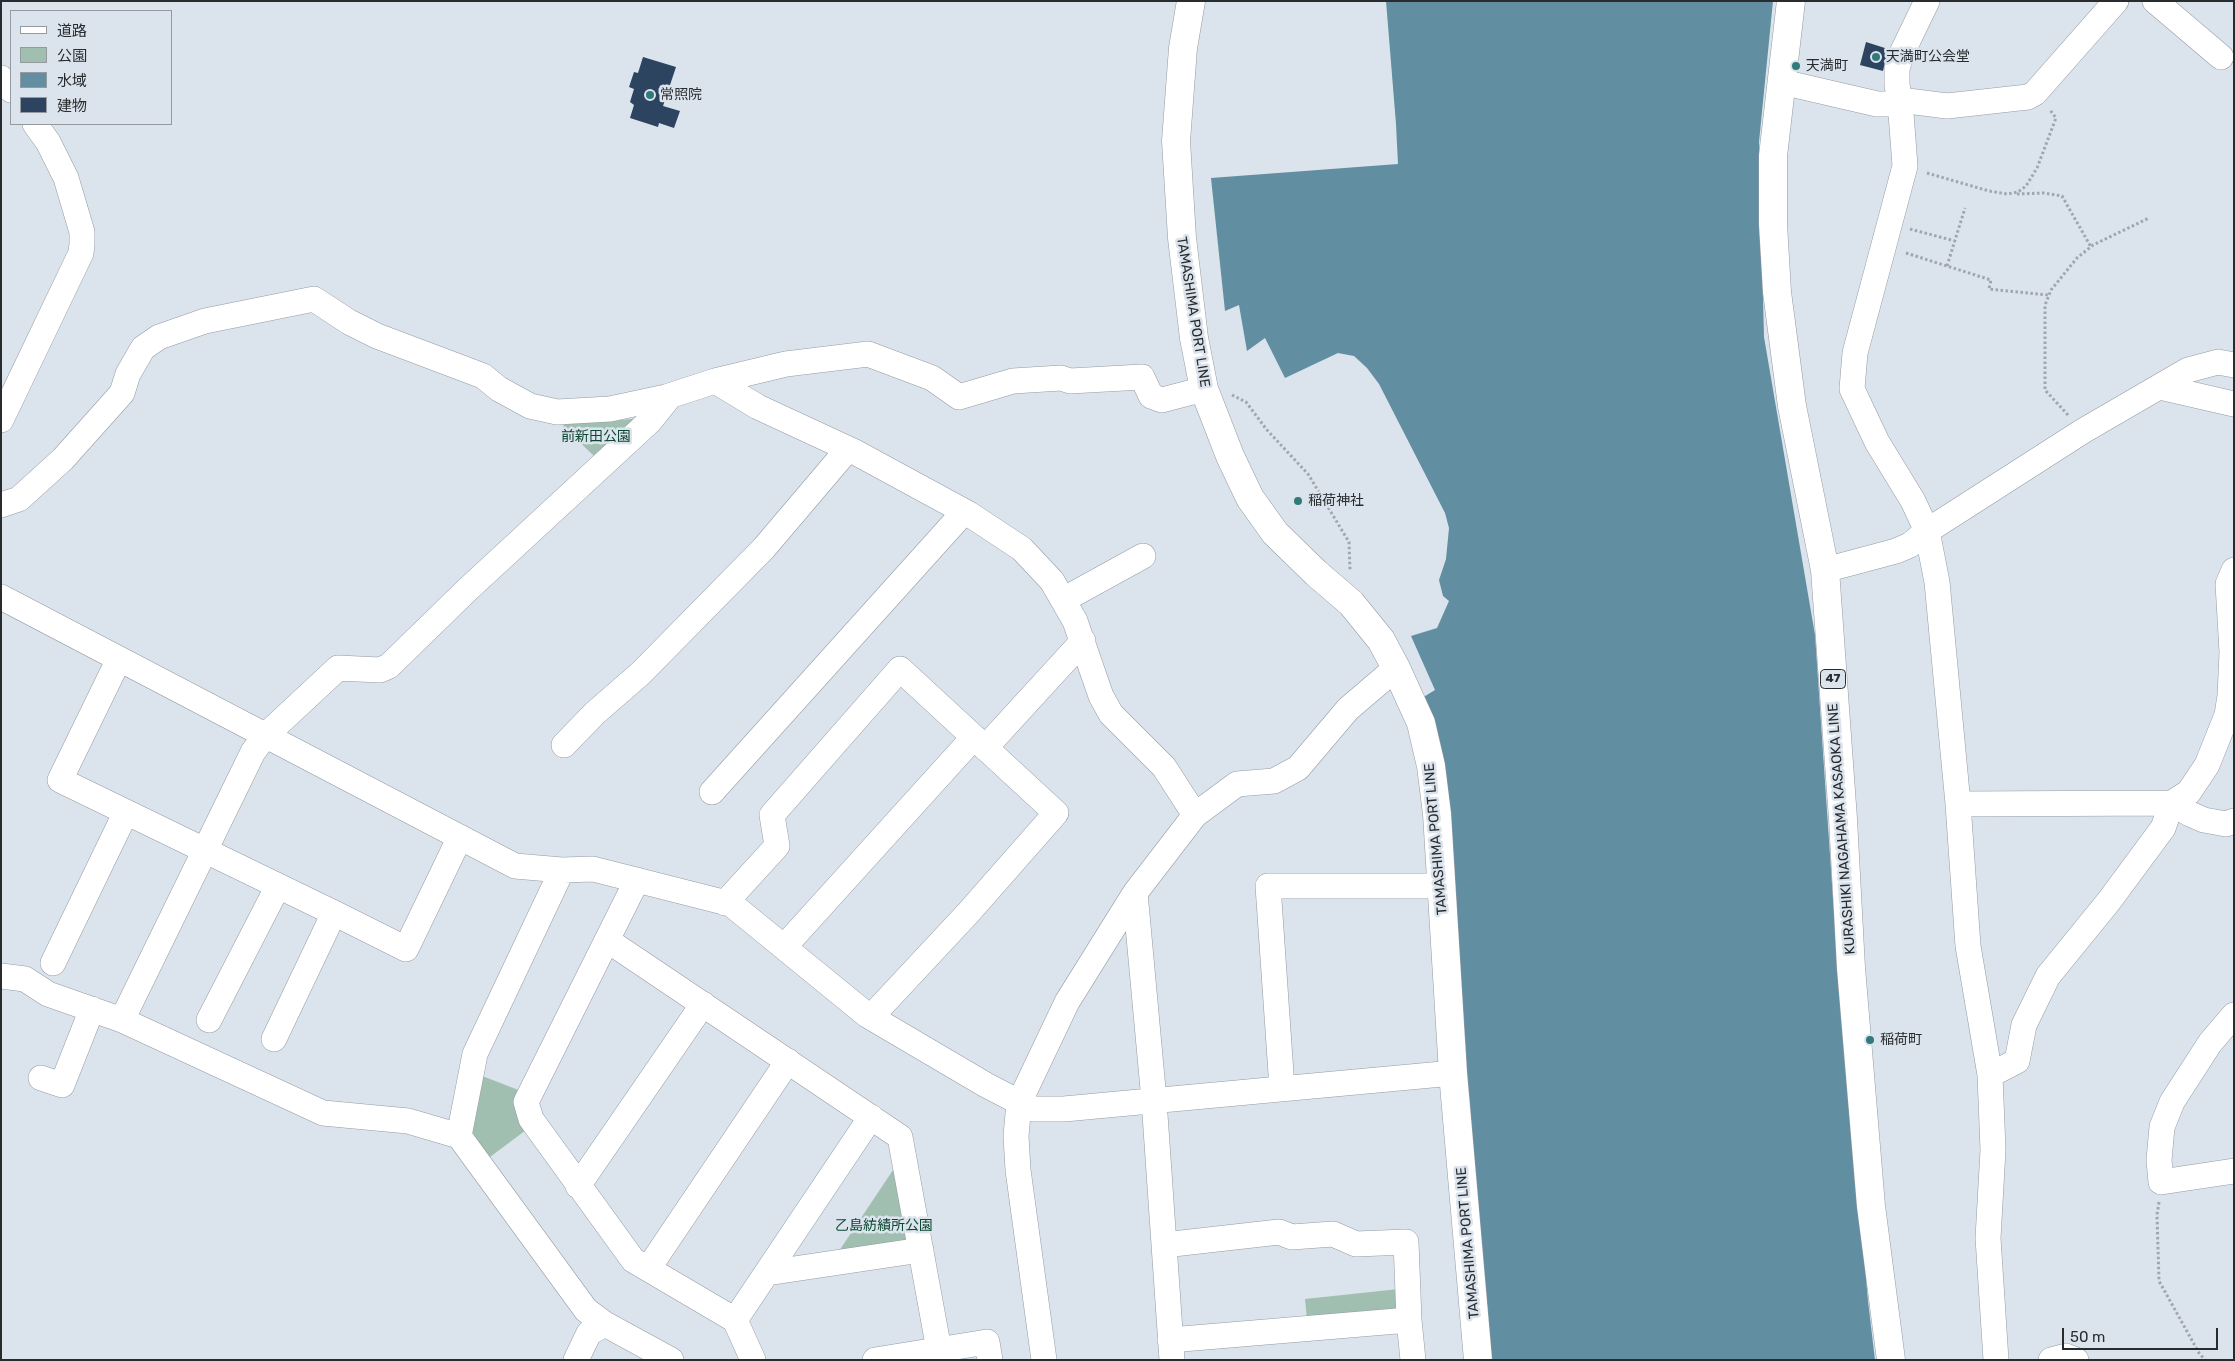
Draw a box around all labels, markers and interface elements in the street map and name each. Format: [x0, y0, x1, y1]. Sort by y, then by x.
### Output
legend [10, 10, 172, 125]
text: 道路 [57, 22, 87, 40]
text: 公園 [57, 47, 87, 65]
place label: 天満町公会堂 [1886, 49, 1970, 65]
marker: 天満町公会堂 [1870, 51, 1882, 63]
place label: 天満町 [1806, 58, 1848, 74]
marker: 天満町 [1790, 60, 1802, 72]
text: 水域 [57, 72, 87, 90]
place label: 常照院 [660, 87, 702, 103]
marker: 常照院 [644, 89, 656, 101]
text: 建物 [57, 97, 87, 115]
street label: TAMASHIMA PORT LINE [1173, 236, 1213, 388]
park label: 前新田公園 [561, 429, 631, 445]
place label: 稲荷神社 [1308, 493, 1364, 509]
marker: 稲荷神社 [1292, 495, 1304, 507]
road number: 47 [1820, 670, 1846, 689]
street label: KURASHIKI NAGAHAMA KASAOKA LINE [1825, 703, 1859, 955]
street label: TAMASHIMA PORT LINE [1421, 762, 1451, 916]
place label: 稲荷町 [1880, 1032, 1922, 1048]
marker: 稲荷町 [1864, 1034, 1876, 1046]
street label: TAMASHIMA PORT LINE [1453, 1166, 1483, 1320]
park label: 乙島紡績所公園 [835, 1218, 933, 1234]
scale bar [2065, 1318, 2221, 1350]
text: 50 m [2070, 1328, 2105, 1346]

